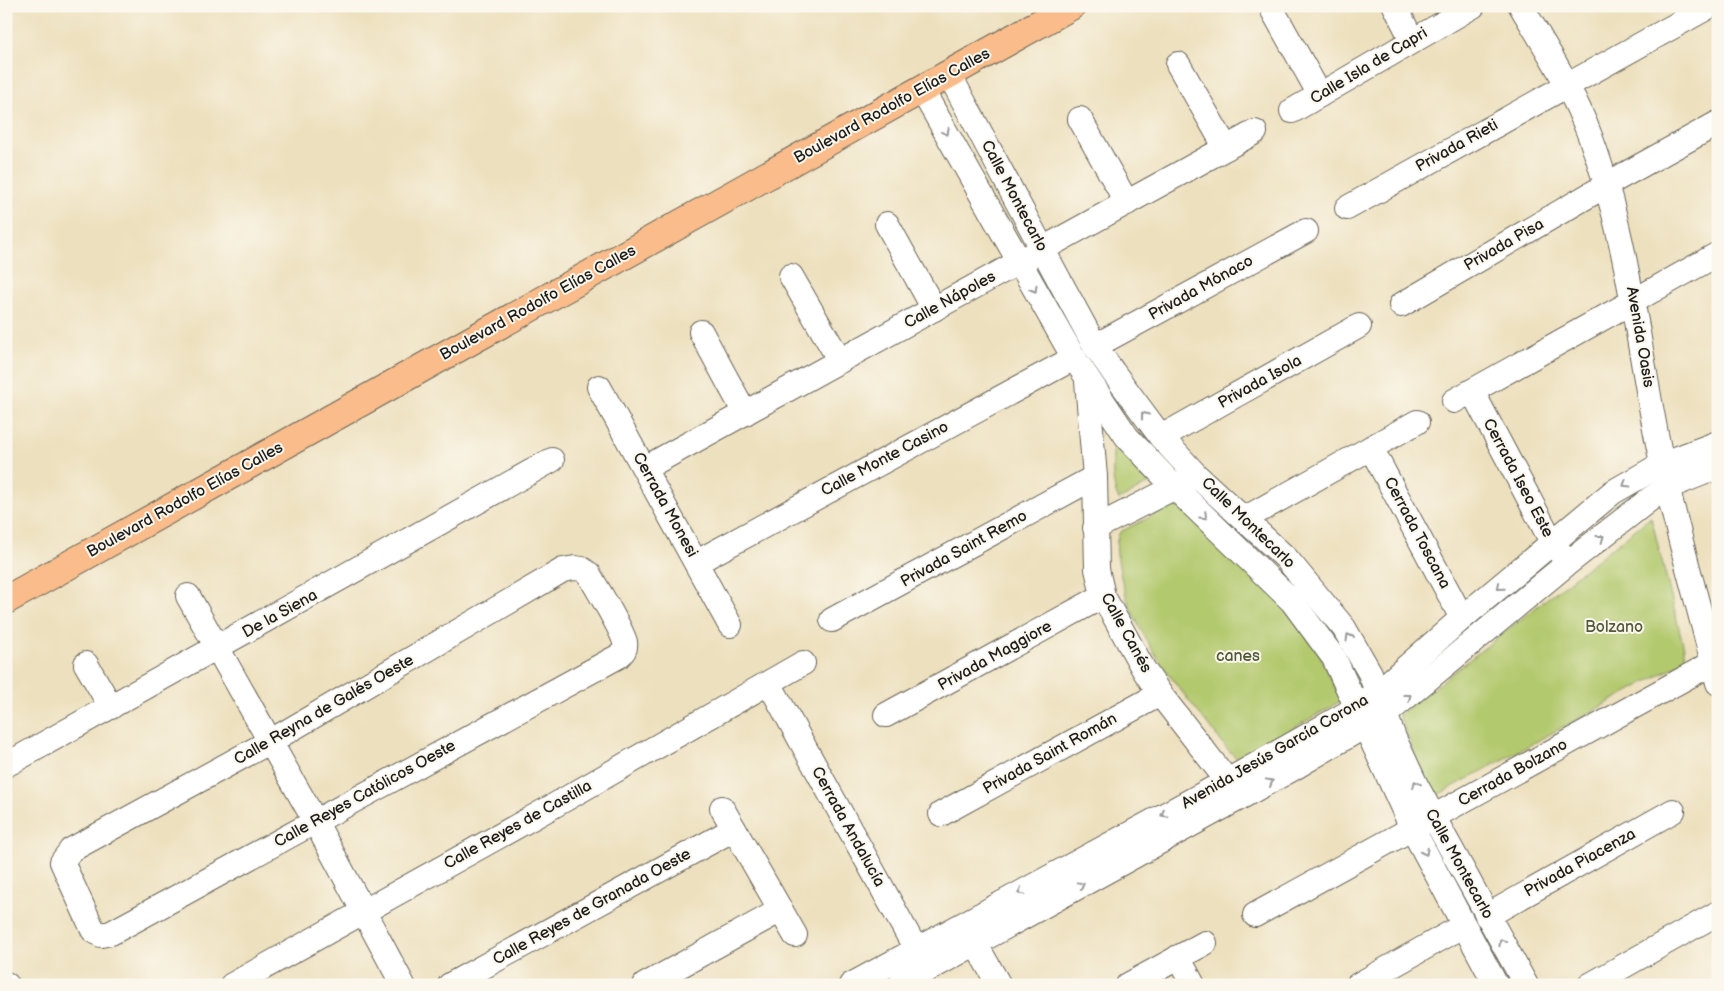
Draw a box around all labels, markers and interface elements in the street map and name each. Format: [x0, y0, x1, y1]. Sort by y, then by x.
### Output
street label: Calle Isla de Capri [1307, 24, 1431, 108]
street label: Boulevard Rodolfo Elías Calles [791, 44, 993, 168]
street label: Privada Rieti [1412, 116, 1502, 176]
one-way arrow [940, 127, 950, 136]
street label: Calle Montecarlo [977, 137, 1051, 255]
street label: Privada Pisa [1461, 215, 1547, 275]
street label: Boulevard Rodolfo Elías Calles [437, 241, 639, 365]
street label: Privada Mónaco [1145, 251, 1257, 325]
street label: Calle Nápoles [901, 267, 999, 333]
one-way arrow [1028, 284, 1038, 293]
street label: Avenida Oasis [1622, 285, 1658, 389]
street label: Privada Isola [1215, 351, 1305, 413]
one-way arrow [1142, 412, 1150, 421]
street label: Cerrada Iseo Este [1479, 415, 1558, 541]
street label: Calle Monte Casino [818, 417, 952, 501]
street label: Boulevard Rodolfo Elías Calles [84, 438, 286, 562]
street label: Cerrada Monesi [628, 449, 702, 561]
street label: Calle Montecarlo [1197, 473, 1299, 573]
street label: Cerrada Toscana [1380, 474, 1454, 592]
one-way arrow [1622, 478, 1631, 488]
street label: Privada Saint Remo [897, 506, 1031, 592]
one-way arrow [1199, 510, 1208, 519]
one-way arrow [1595, 535, 1605, 544]
one-way arrow [1497, 582, 1506, 590]
street label: De la Siena [239, 586, 321, 642]
street label: Calle Canés [1096, 590, 1156, 676]
street label: Privada Maggiore [935, 617, 1056, 695]
park label: Bolzano [1585, 618, 1643, 637]
one-way arrow [1345, 633, 1355, 642]
park label: canes [1216, 647, 1260, 666]
street label: Calle Reyna de Galés Oeste [231, 650, 418, 769]
street label: Avenida Jesús García Corona [1178, 691, 1372, 813]
one-way arrow [1402, 694, 1411, 702]
street label: Privada Saint Román [980, 709, 1120, 799]
street label: Cerrada Bolzano [1455, 735, 1571, 811]
street label: Calle Reyes Católicos Oeste [271, 736, 459, 852]
street label: Cerrada Andalucía [807, 764, 889, 890]
street label: Calle Reyes de Castilla [441, 776, 595, 874]
one-way arrow [1264, 778, 1273, 788]
one-way arrow [1412, 780, 1422, 789]
street label: Calle Montecarlo [1421, 806, 1497, 922]
one-way arrow [1160, 808, 1169, 818]
street label: Privada Piacenza [1521, 825, 1639, 901]
street label: Calle Reyes de Granada Oeste [490, 844, 695, 969]
one-way arrow [1419, 847, 1429, 856]
one-way arrow [1076, 882, 1085, 892]
one-way arrow [1018, 886, 1027, 896]
one-way arrow [1498, 939, 1508, 948]

